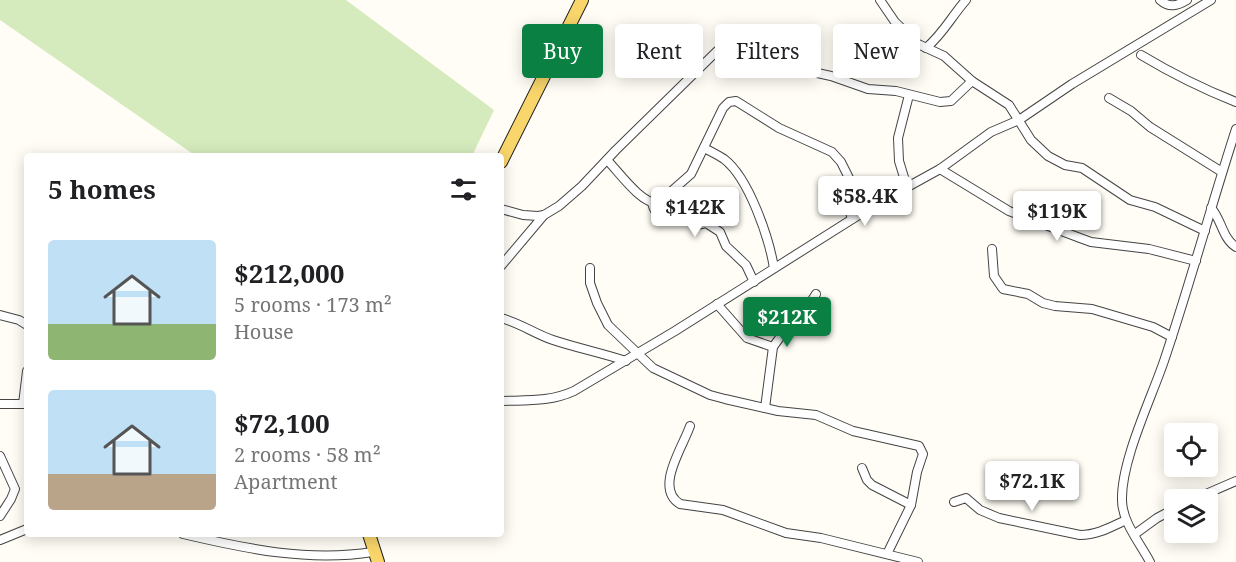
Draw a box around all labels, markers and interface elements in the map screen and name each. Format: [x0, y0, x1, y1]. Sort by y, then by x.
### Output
chip: Buy [522, 24, 603, 78]
chip: Rent [615, 24, 703, 78]
chip: Filters [715, 24, 821, 78]
chip: New [833, 24, 920, 78]
text: 5 homes [48, 171, 156, 207]
icon: filters [447, 173, 480, 206]
pin: $58.4K [816, 176, 914, 227]
text: $58.4K [832, 182, 898, 209]
pin: $142K [653, 187, 737, 238]
pin: $119K [1015, 191, 1099, 242]
text: $142K [665, 193, 725, 220]
text: $119K [1027, 197, 1087, 224]
text: $212,000 [234, 255, 344, 291]
icon: home [96, 264, 168, 336]
text: 5 rooms · 173 m² [234, 291, 392, 318]
pin: $212K [745, 297, 829, 348]
text: $212K [757, 303, 817, 330]
text: House [234, 318, 294, 345]
text: $72,100 [234, 405, 330, 441]
icon: home [96, 414, 168, 486]
map controls [1164, 423, 1218, 543]
button: locate [1164, 423, 1218, 477]
text: 2 rooms · 58 m² [234, 441, 381, 468]
pin: $72.1K [983, 461, 1081, 512]
text: $72.1K [999, 467, 1065, 494]
text: Apartment [234, 468, 338, 495]
button: layers [1164, 489, 1218, 543]

